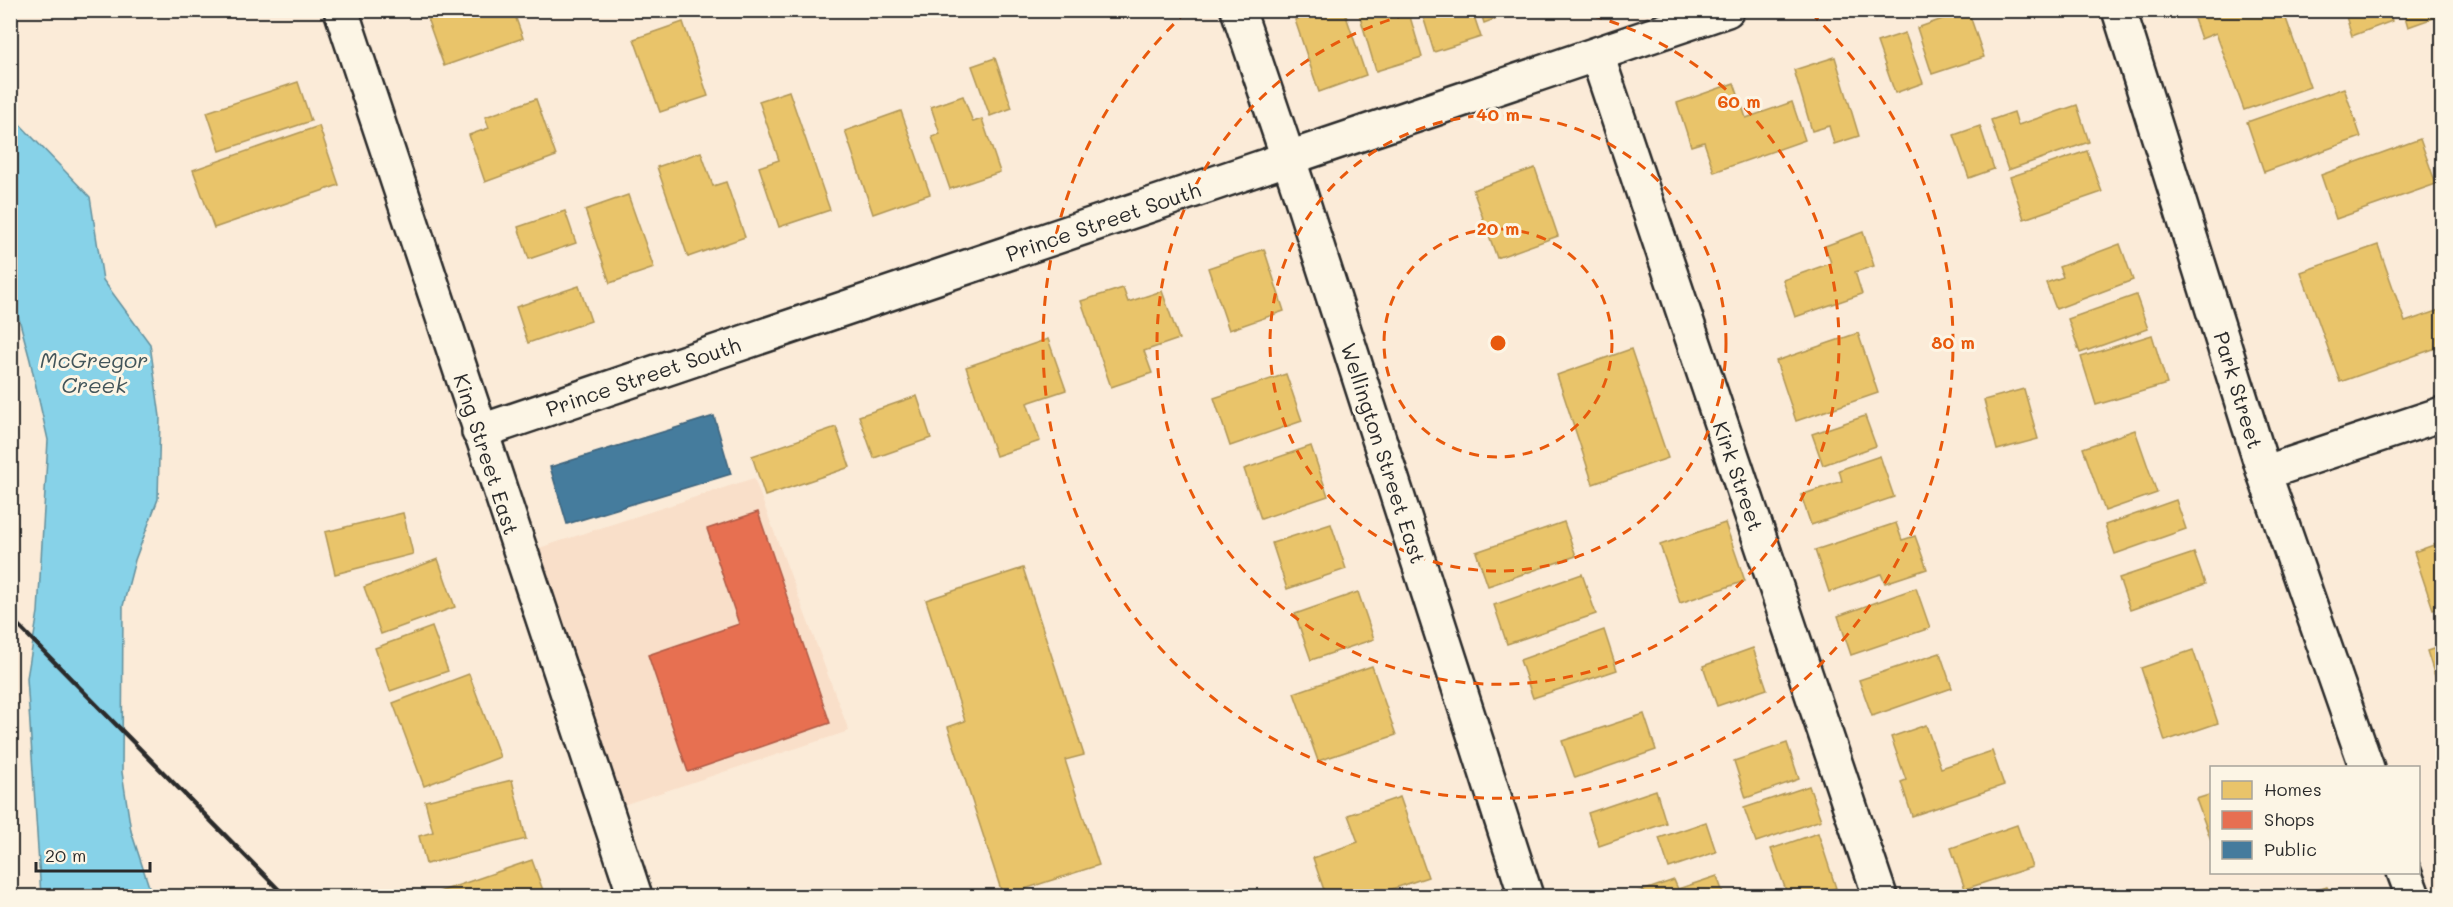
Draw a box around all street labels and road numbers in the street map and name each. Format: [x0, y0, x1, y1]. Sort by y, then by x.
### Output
street label: Prince Street South [1002, 175, 1204, 267]
street label: Park Street [2208, 328, 2270, 452]
street label: Prince Street South [542, 330, 744, 422]
street label: Wellington Street East [1336, 339, 1432, 567]
street label: King Street East [448, 370, 526, 538]
street label: Kirk Street [1708, 418, 1770, 534]

